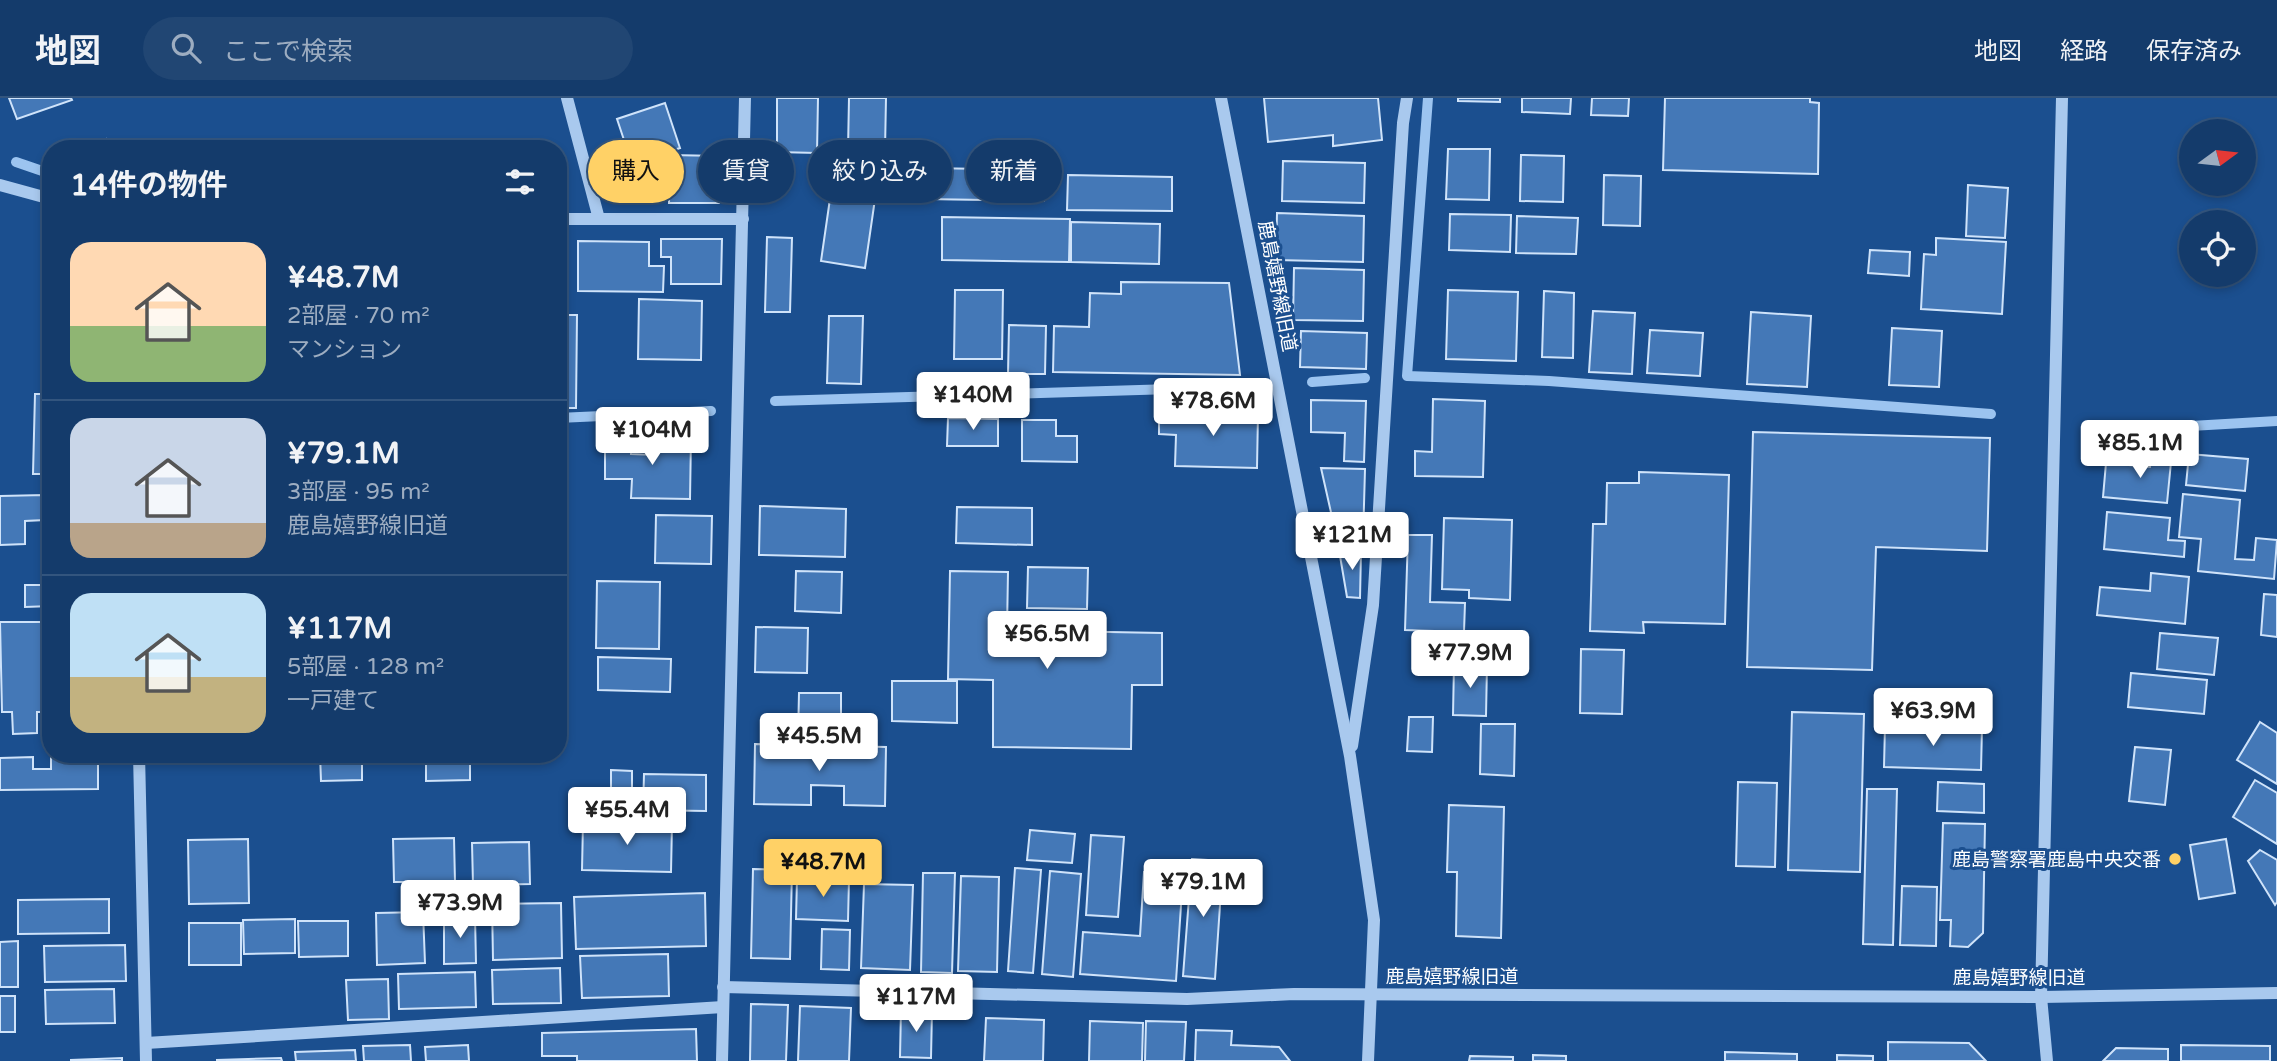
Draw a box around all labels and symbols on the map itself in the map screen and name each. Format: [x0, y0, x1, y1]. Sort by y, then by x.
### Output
north arrow [2179, 119, 2256, 196]
street label: 鹿島嬉野線旧道 [1254, 219, 1301, 354]
pin: ¥140M [924, 372, 1022, 432]
pin: ¥78.6M [1156, 378, 1270, 438]
pin: ¥104M [603, 408, 701, 467]
pin: ¥85.1M [2083, 420, 2197, 480]
pin: ¥121M [1303, 512, 1401, 572]
pin: ¥56.5M [990, 612, 1104, 671]
pin: ¥77.9M [1413, 630, 1527, 690]
pin: ¥63.9M [1876, 688, 1990, 748]
pin: ¥45.5M [762, 714, 876, 773]
pin: ¥55.4M [570, 788, 684, 847]
pin: ¥48.7M [766, 840, 880, 899]
place label: 鹿島警察署鹿島中央交番 [1952, 849, 2161, 871]
marker: 鹿島警察署鹿島中央交番 [2167, 851, 2183, 867]
pin: ¥79.1M [1146, 860, 1260, 919]
pin: ¥73.9M [403, 880, 517, 940]
street label: 鹿島嬉野線旧道 [1385, 966, 1519, 988]
street label: 鹿島嬉野線旧道 [1952, 967, 2086, 989]
pin: ¥117M [867, 974, 965, 1034]

